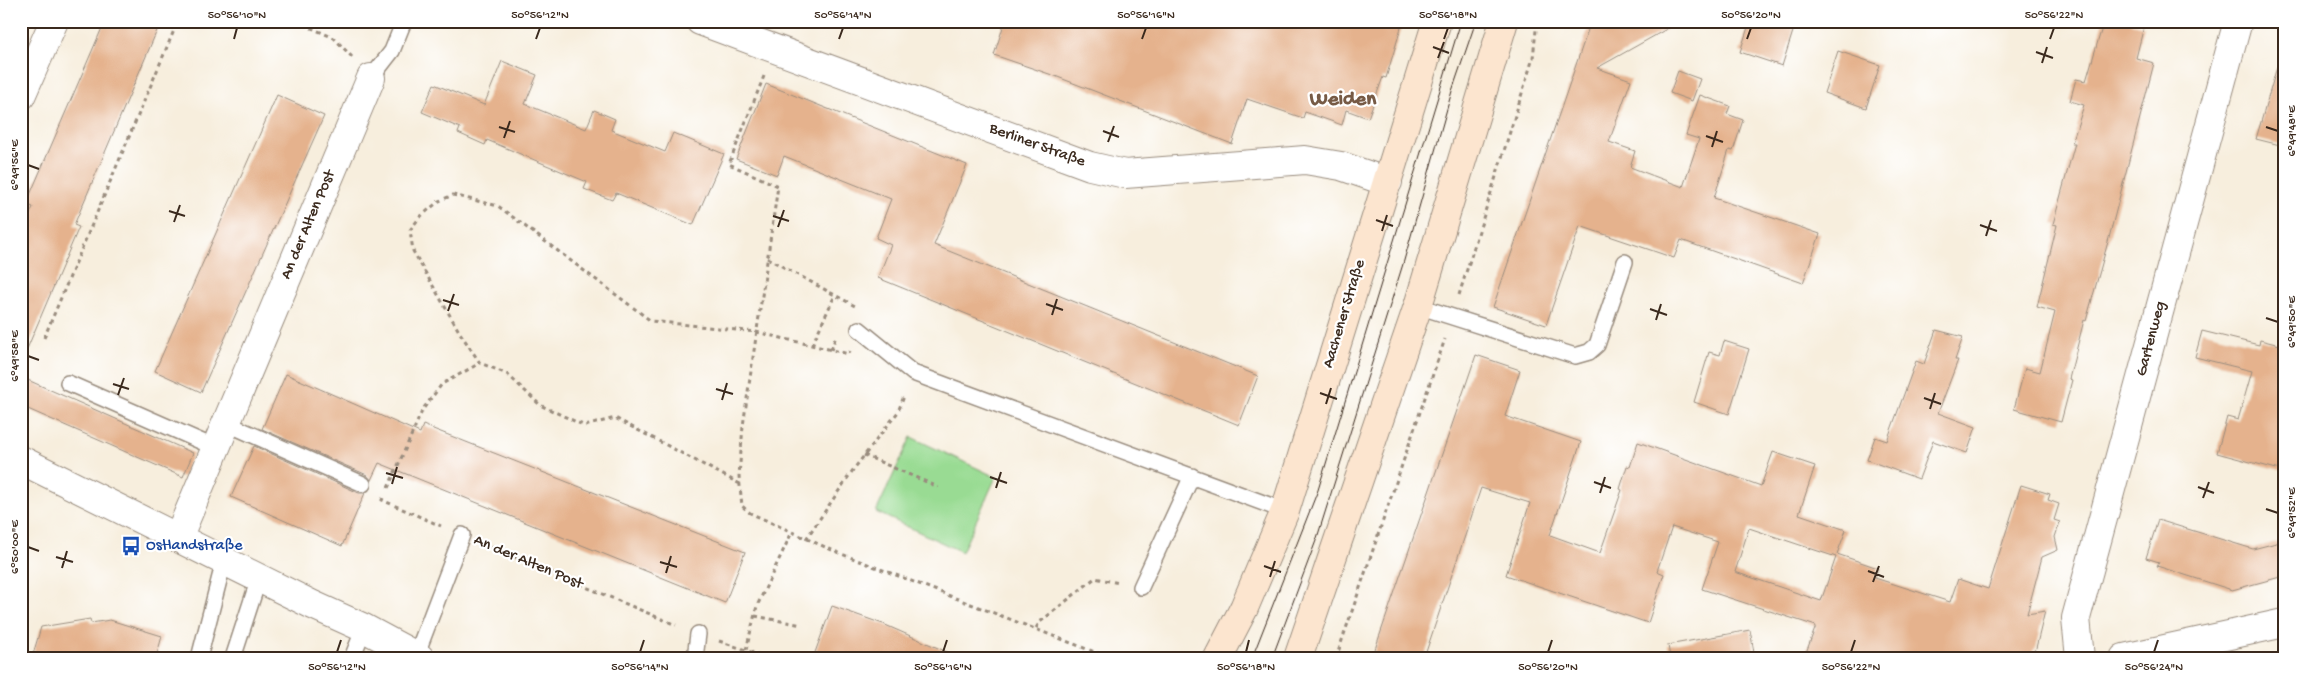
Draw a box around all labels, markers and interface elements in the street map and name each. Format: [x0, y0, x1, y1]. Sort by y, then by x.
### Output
text: 50°56'10"N [208, 9, 266, 23]
text: 50°56'12"N [511, 9, 569, 23]
text: 50°56'14"N [814, 9, 872, 23]
text: 50°56'16"N [1117, 9, 1175, 23]
text: 50°56'18"N [1419, 9, 1477, 23]
text: 50°56'20"N [1721, 9, 1781, 23]
text: 50°56'22"N [2025, 9, 2083, 23]
district label: Weiden [1309, 88, 1377, 113]
text: 6°49'48"E [2286, 105, 2300, 156]
street label: Berliner Straße [985, 119, 1088, 172]
text: 6°49'56"E [9, 139, 23, 191]
street label: An der Alten Post [277, 166, 341, 282]
street label: Aachener Straße [1319, 257, 1371, 371]
text: 6°49'50"E [2286, 296, 2300, 348]
street label: Gartenweg [2133, 299, 2171, 379]
text: 6°49'58"E [9, 330, 23, 382]
text: 6°49'52"E [2286, 487, 2300, 538]
text: 6°50'00"E [9, 520, 23, 574]
street label: An der Alten Post [471, 531, 587, 595]
bus stop icon: Ostlandstraße [120, 535, 142, 557]
place label: Ostlandstraße [146, 537, 243, 556]
text: 50°56'12"N [308, 661, 366, 675]
text: 50°56'14"N [611, 661, 669, 675]
text: 50°56'16"N [914, 661, 972, 675]
text: 50°56'18"N [1217, 661, 1275, 675]
text: 50°56'20"N [1518, 661, 1578, 675]
text: 50°56'22"N [1822, 661, 1880, 675]
text: 50°56'24"N [2125, 661, 2183, 675]

